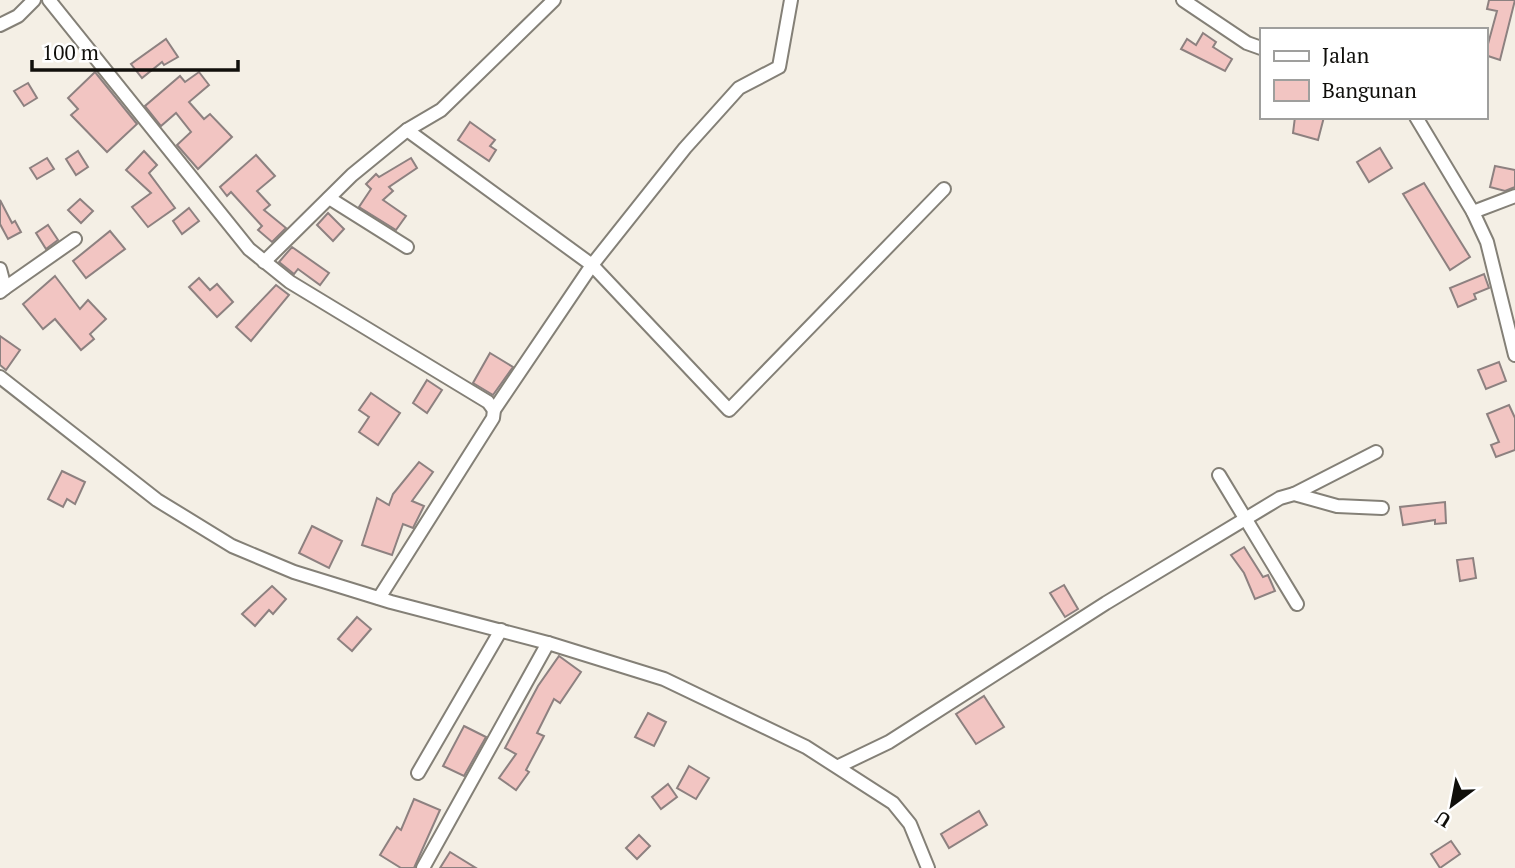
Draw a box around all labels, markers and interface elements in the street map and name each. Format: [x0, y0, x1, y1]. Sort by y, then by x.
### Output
scale bar [32, 28, 238, 72]
legend [1260, 28, 1487, 119]
text: 100 m [42, 38, 99, 66]
text: Jalan [1322, 41, 1370, 69]
text: Bangunan [1322, 76, 1417, 104]
north arrow [1417, 770, 1487, 840]
text: U [1430, 805, 1455, 834]

